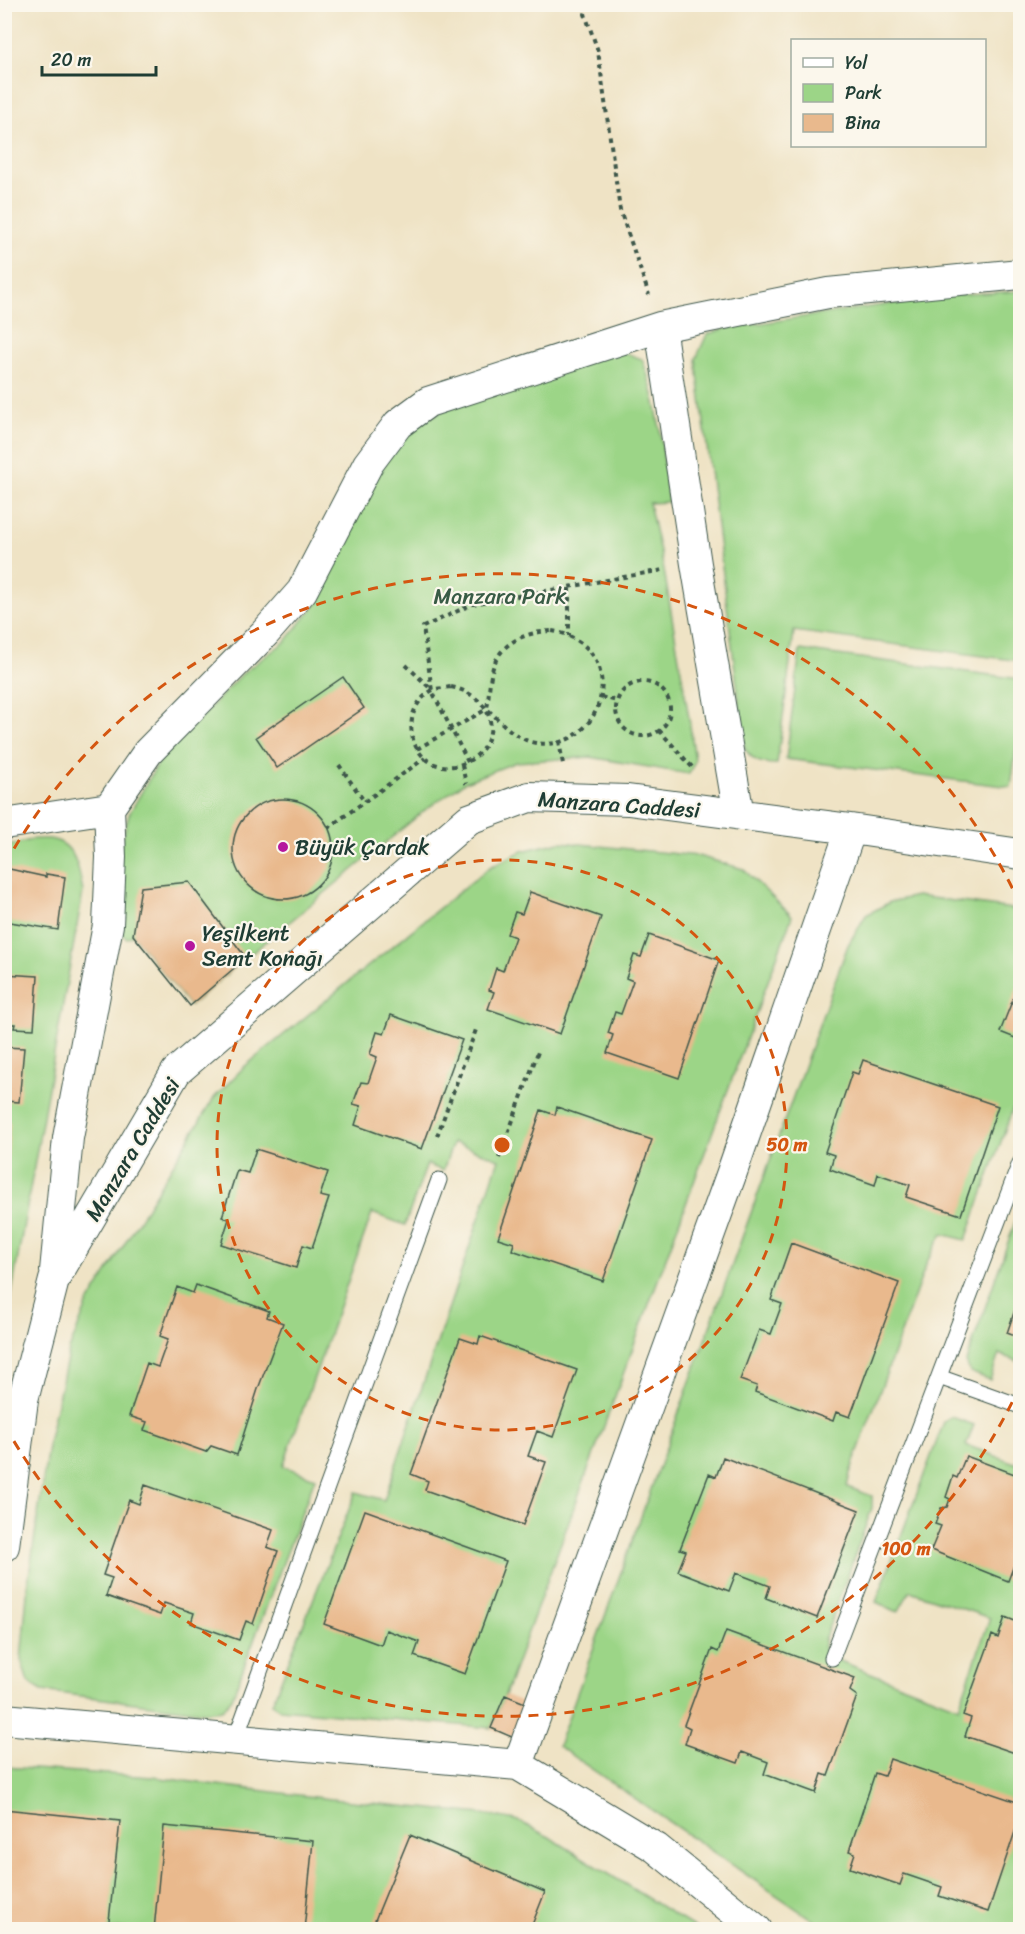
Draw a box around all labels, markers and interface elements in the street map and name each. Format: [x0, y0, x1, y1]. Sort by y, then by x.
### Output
scale bar [42, 39, 156, 77]
legend [791, 39, 986, 147]
text: 20 m [51, 44, 91, 76]
text: Yol [845, 47, 868, 79]
text: Park [845, 77, 882, 109]
text: Bina [845, 107, 881, 139]
park label: Manzara Park [433, 577, 567, 616]
street label: Manzara Caddesi [537, 779, 702, 830]
place label: Büyük Çardak [295, 828, 430, 867]
marker: Büyük Çardak [276, 840, 290, 854]
place label: Yeşilkent Semt Konağı [202, 914, 323, 978]
marker: Yeşilkent Semt Konağı [183, 939, 197, 953]
street label: Manzara Caddesi [74, 1069, 191, 1229]
text: 50 m [767, 1129, 808, 1161]
centre of rings [492, 1135, 512, 1155]
text: 100 m [882, 1533, 931, 1565]

